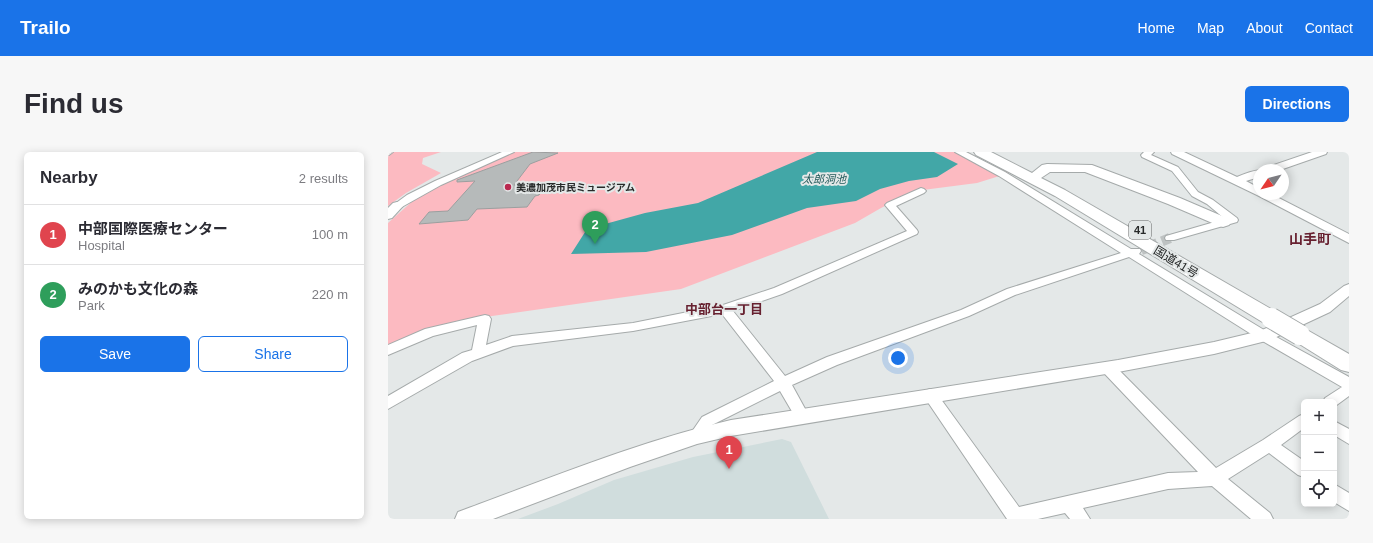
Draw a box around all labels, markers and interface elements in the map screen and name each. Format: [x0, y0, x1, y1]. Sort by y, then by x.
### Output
text: Trailo [20, 17, 71, 38]
text: Home [1138, 20, 1175, 36]
text: Map [1197, 20, 1224, 36]
text: About [1246, 20, 1283, 36]
text: Contact [1305, 20, 1353, 36]
button: Directions [1245, 86, 1349, 122]
text: Find us [24, 88, 124, 119]
north arrow [1253, 164, 1289, 200]
text: Nearby [40, 168, 98, 187]
text: 2 results [299, 171, 348, 186]
water label: 太郎洞池 [802, 173, 847, 185]
marker: 美濃加茂市民ミュージアム [503, 182, 513, 192]
place label: 美濃加茂市民ミュージアム [516, 182, 635, 193]
pin: 2 [582, 211, 608, 244]
text: 中部国際医療センター [78, 220, 228, 237]
road number: 41 [1129, 221, 1151, 239]
text: 1 [49, 227, 57, 242]
text: 100 m [312, 227, 348, 242]
district label: 山手町 [1289, 231, 1331, 247]
text: Hospital [78, 238, 125, 253]
street label: 国道41号 [1151, 243, 1201, 281]
text: みのかも文化の森 [78, 280, 198, 297]
text: 2 [49, 287, 57, 302]
text: 220 m [312, 287, 348, 302]
text: Park [78, 298, 105, 313]
district label: 中部台一丁目 [685, 302, 763, 317]
button: Save [40, 336, 190, 372]
button: Share [198, 336, 348, 372]
your location [888, 348, 908, 368]
map controls [1301, 399, 1337, 507]
button: + [1301, 399, 1337, 435]
button: − [1301, 435, 1337, 471]
pin: 1 [716, 436, 742, 469]
button: locate [1301, 471, 1337, 507]

